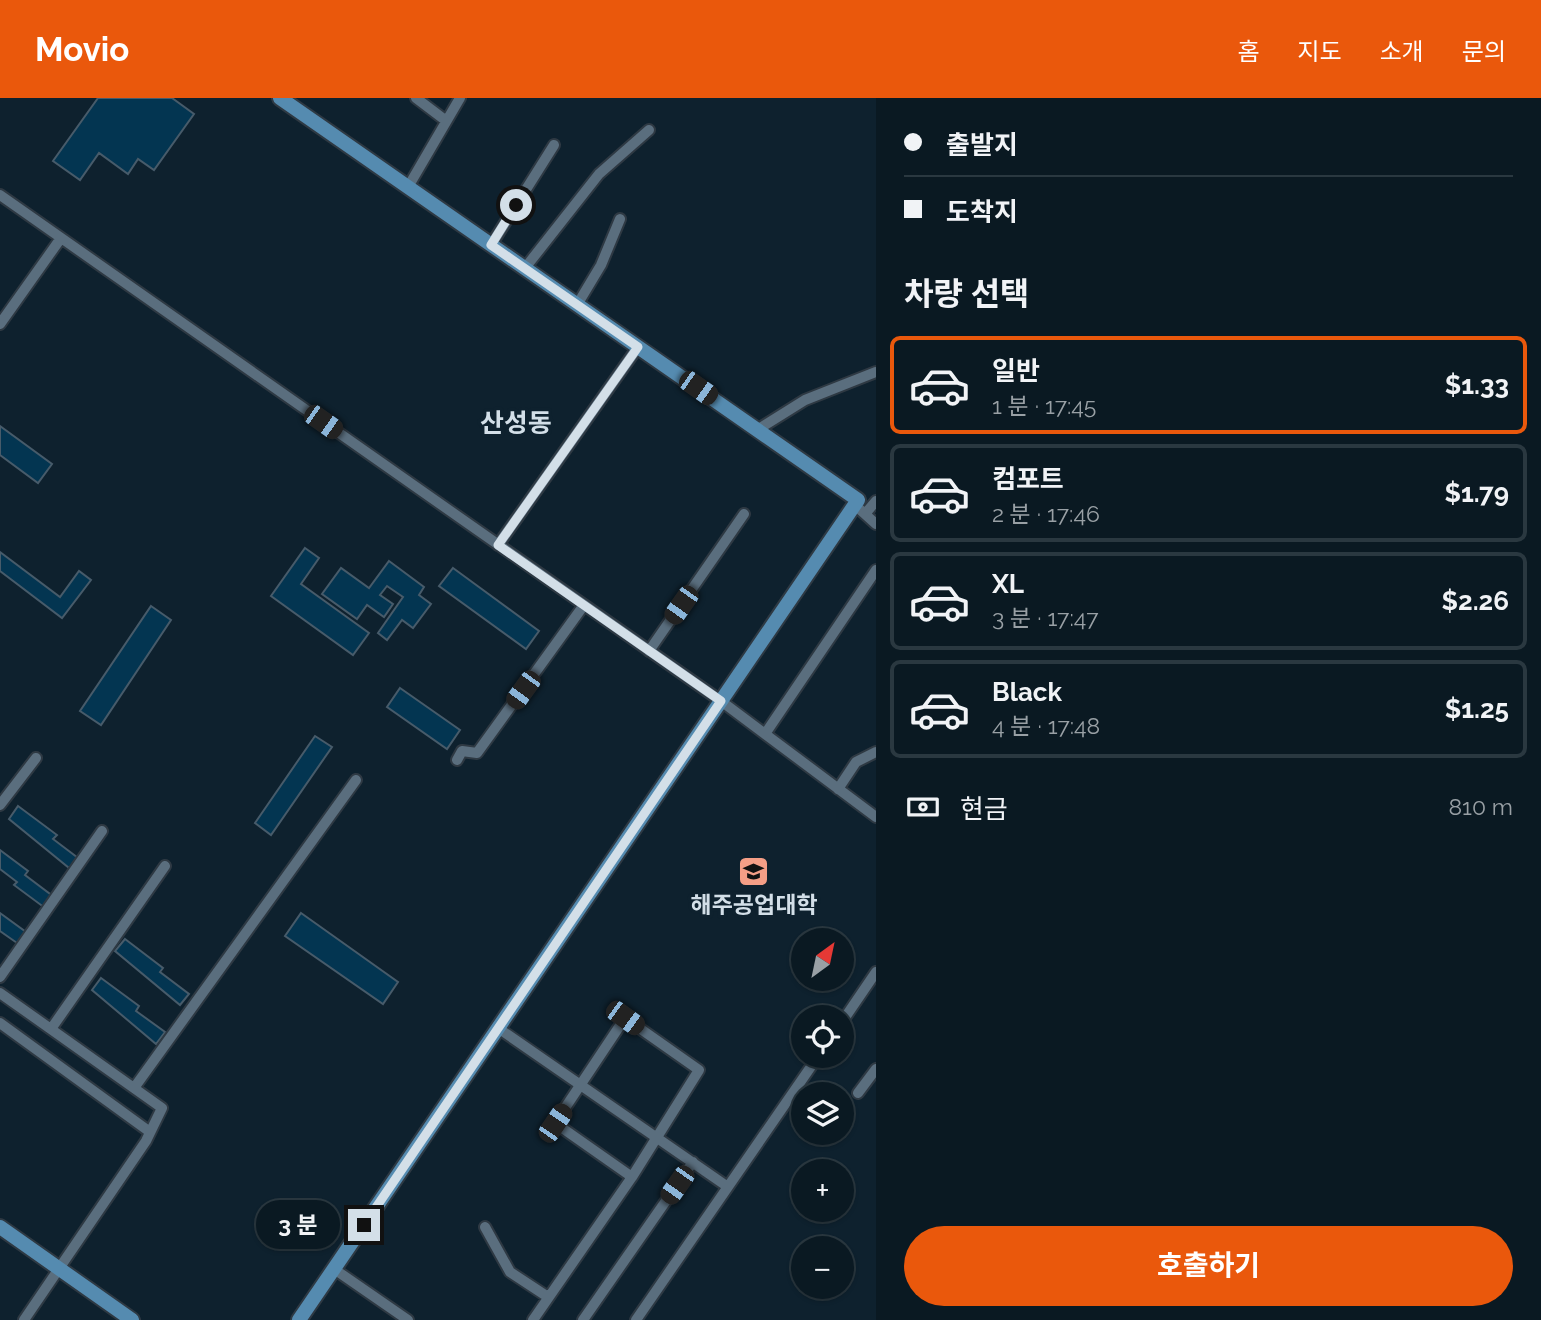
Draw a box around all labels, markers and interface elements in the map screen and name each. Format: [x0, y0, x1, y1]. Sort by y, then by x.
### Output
text: Movio [35, 30, 129, 69]
text: 홈 [1237, 37, 1259, 66]
text: 지도 [1297, 37, 1342, 66]
text: 소개 [1380, 37, 1424, 66]
text: 문의 [1462, 37, 1506, 66]
text: 출발지 [946, 130, 1018, 160]
route start [500, 189, 532, 221]
text: 도착지 [946, 197, 1018, 227]
text: 차량 선택 [904, 275, 1029, 312]
icon: car [908, 354, 971, 417]
text: 일반 [992, 356, 1040, 386]
car [675, 367, 722, 409]
text: $1.33 [1445, 370, 1509, 400]
text: 1 분 · 17:45 [992, 392, 1096, 419]
car [300, 401, 347, 443]
district label: 산성동 [480, 408, 552, 438]
icon: car [908, 462, 971, 525]
text: 컴포트 [992, 464, 1064, 494]
text: $1.79 [1444, 478, 1509, 508]
text: 2 분 · 17:46 [992, 500, 1100, 527]
text: XL [992, 569, 1024, 599]
icon: car [908, 570, 971, 633]
car [661, 582, 702, 628]
text: $2.26 [1442, 586, 1509, 616]
text: 3 분 · 17:47 [992, 604, 1098, 631]
car [503, 667, 544, 713]
text: Black [992, 677, 1062, 707]
icon: car [908, 678, 971, 741]
text: $1.25 [1445, 694, 1509, 724]
text: 4 분 · 17:48 [992, 712, 1100, 739]
icon: cash [904, 788, 942, 826]
text: 810 m [1448, 793, 1513, 820]
text: 현금 [960, 794, 1008, 824]
school or university icon: 해주공업대학 [737, 854, 771, 888]
place label: 해주공업대학 [691, 891, 817, 918]
north arrow [791, 928, 854, 990]
map controls [791, 928, 854, 1299]
car [602, 997, 649, 1039]
button: locate [791, 1005, 854, 1068]
button: layers [791, 1082, 854, 1145]
car [535, 1100, 576, 1146]
button: + [791, 1159, 854, 1222]
car [657, 1162, 698, 1208]
callout: 3 분 [256, 1200, 340, 1250]
route end [348, 1209, 380, 1241]
text: 3 분 [278, 1211, 318, 1238]
button: 호출하기 [904, 1226, 1513, 1306]
button: − [791, 1236, 854, 1299]

